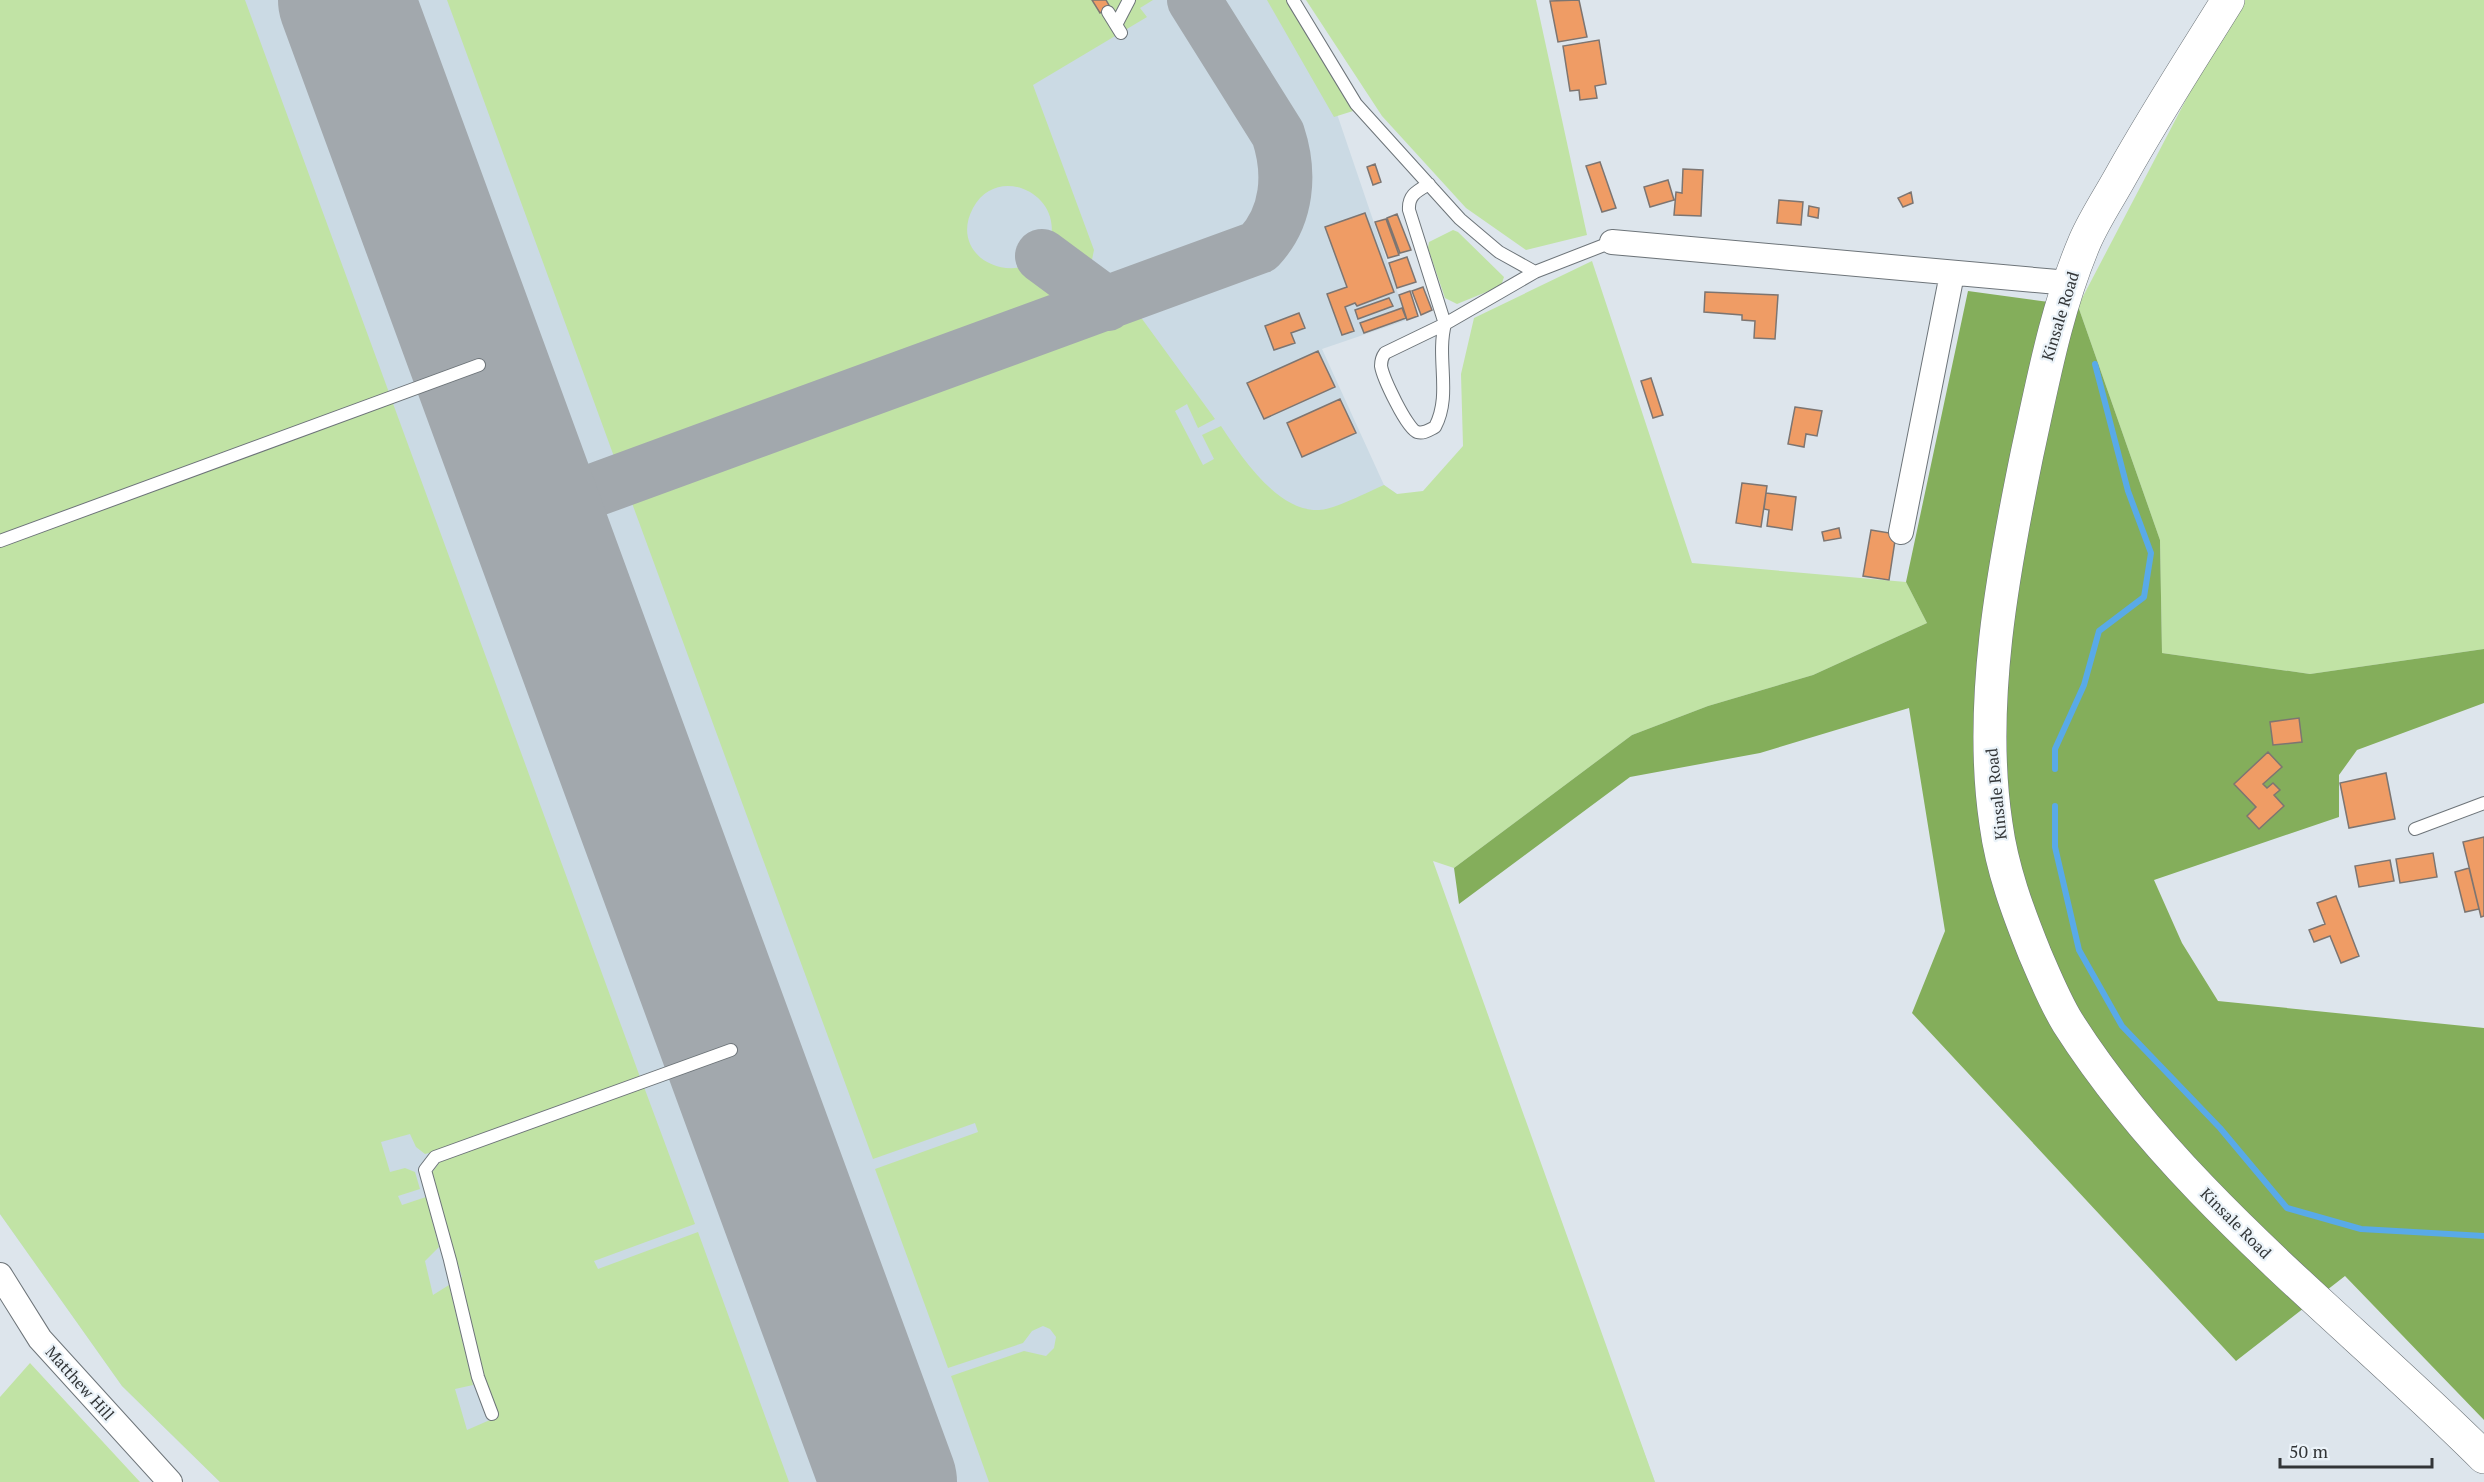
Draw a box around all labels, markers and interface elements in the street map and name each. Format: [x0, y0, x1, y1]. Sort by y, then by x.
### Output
street label: Kinsale Road [2036, 269, 2084, 363]
street label: Kinsale Road [1980, 747, 2012, 841]
street label: Kinsale Road [2196, 1183, 2276, 1263]
street label: Matthew Hill [41, 1341, 119, 1425]
scale bar [2280, 1431, 2432, 1469]
text: 50 m [2289, 1439, 2329, 1463]

